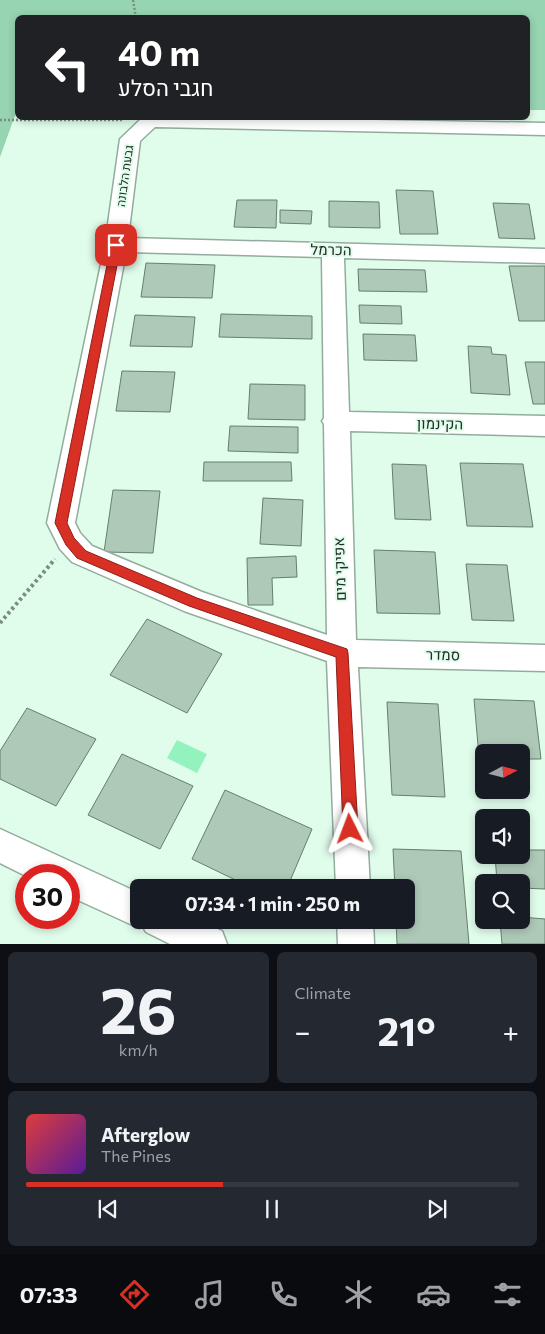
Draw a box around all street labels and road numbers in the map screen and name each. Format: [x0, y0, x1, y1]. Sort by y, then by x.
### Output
street label: גבעת הלבונה [113, 144, 135, 208]
street label: הכרמל [310, 240, 352, 258]
street label: הקינמון [417, 414, 463, 432]
street label: אפיקי מים [329, 537, 349, 601]
street label: סמדר [426, 645, 460, 663]

